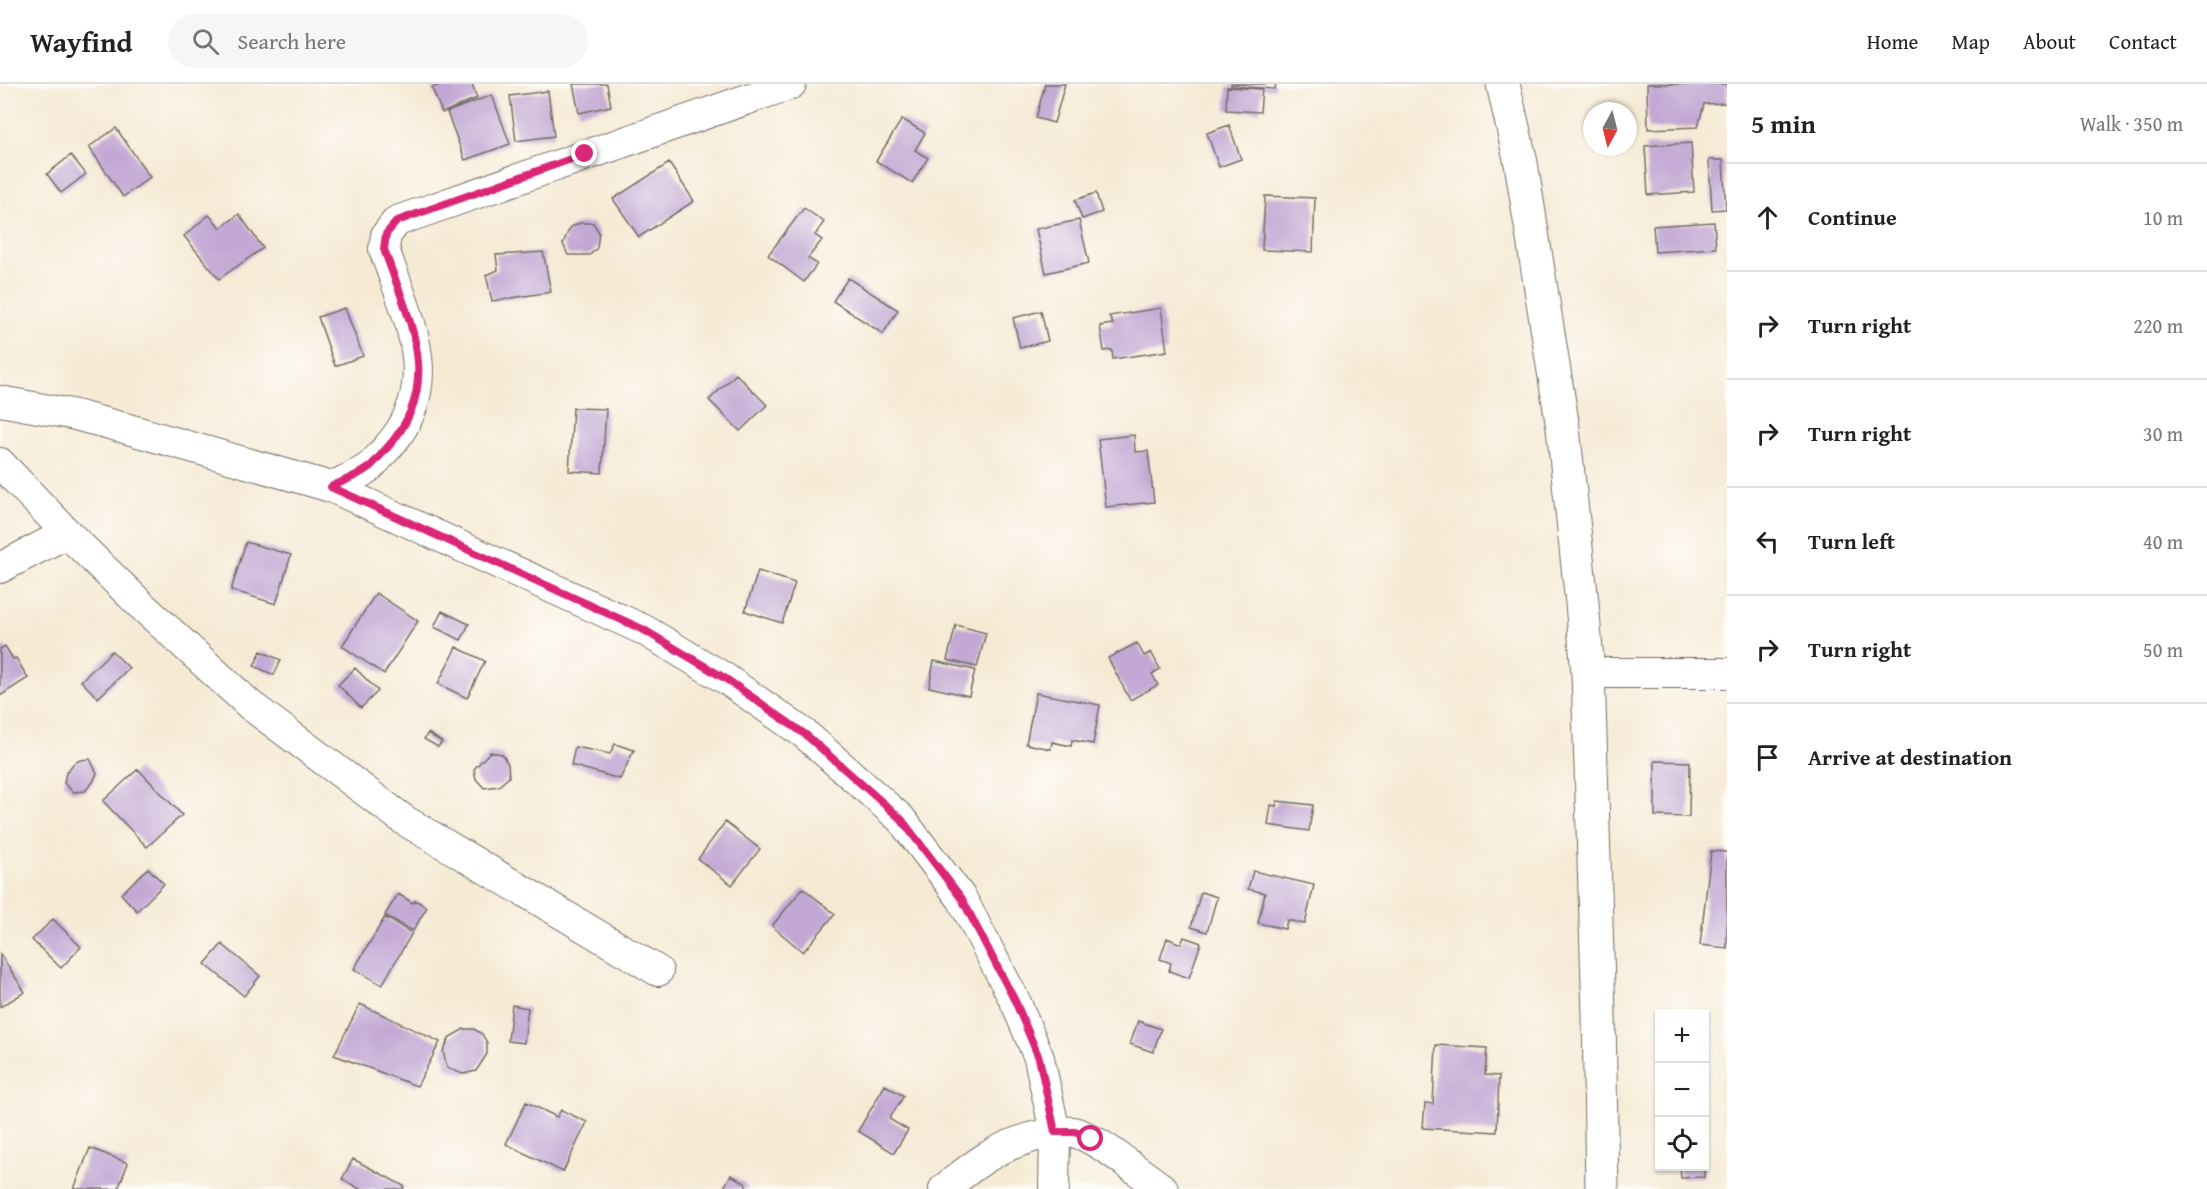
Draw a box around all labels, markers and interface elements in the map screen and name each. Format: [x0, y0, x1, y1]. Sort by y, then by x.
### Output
search box [168, 14, 588, 68]
text: Wayfind [30, 21, 132, 62]
icon: search [189, 25, 222, 58]
text: Search here [237, 25, 346, 57]
text: Home [1867, 26, 1918, 57]
text: Map [1951, 26, 1990, 57]
text: About [2023, 26, 2076, 57]
text: Contact [2109, 26, 2177, 57]
north arrow [1583, 102, 1637, 156]
text: 5 min [1751, 104, 1816, 143]
text: Walk · 350 m [2080, 109, 2183, 138]
route end [571, 140, 597, 166]
icon: ahead [1751, 201, 1784, 234]
text: Continue [1808, 201, 1897, 233]
text: 10 m [2143, 203, 2183, 232]
icon: right [1751, 309, 1784, 342]
text: Turn right [1808, 309, 1911, 341]
text: 220 m [2133, 311, 2183, 340]
icon: right [1751, 417, 1784, 450]
text: Turn right [1808, 417, 1911, 449]
text: 30 m [2143, 419, 2183, 448]
icon: left [1751, 525, 1784, 558]
text: Turn left [1808, 525, 1895, 557]
text: 40 m [2143, 527, 2183, 556]
icon: right [1751, 633, 1784, 666]
text: Turn right [1808, 633, 1911, 665]
text: 50 m [2143, 635, 2183, 664]
icon: arrive [1751, 741, 1784, 774]
text: Arrive at destination [1808, 741, 2012, 773]
map controls [1655, 1009, 1709, 1171]
button: + [1655, 1009, 1709, 1063]
button: − [1655, 1063, 1709, 1117]
button: locate [1655, 1117, 1709, 1171]
route start [1077, 1125, 1103, 1151]

